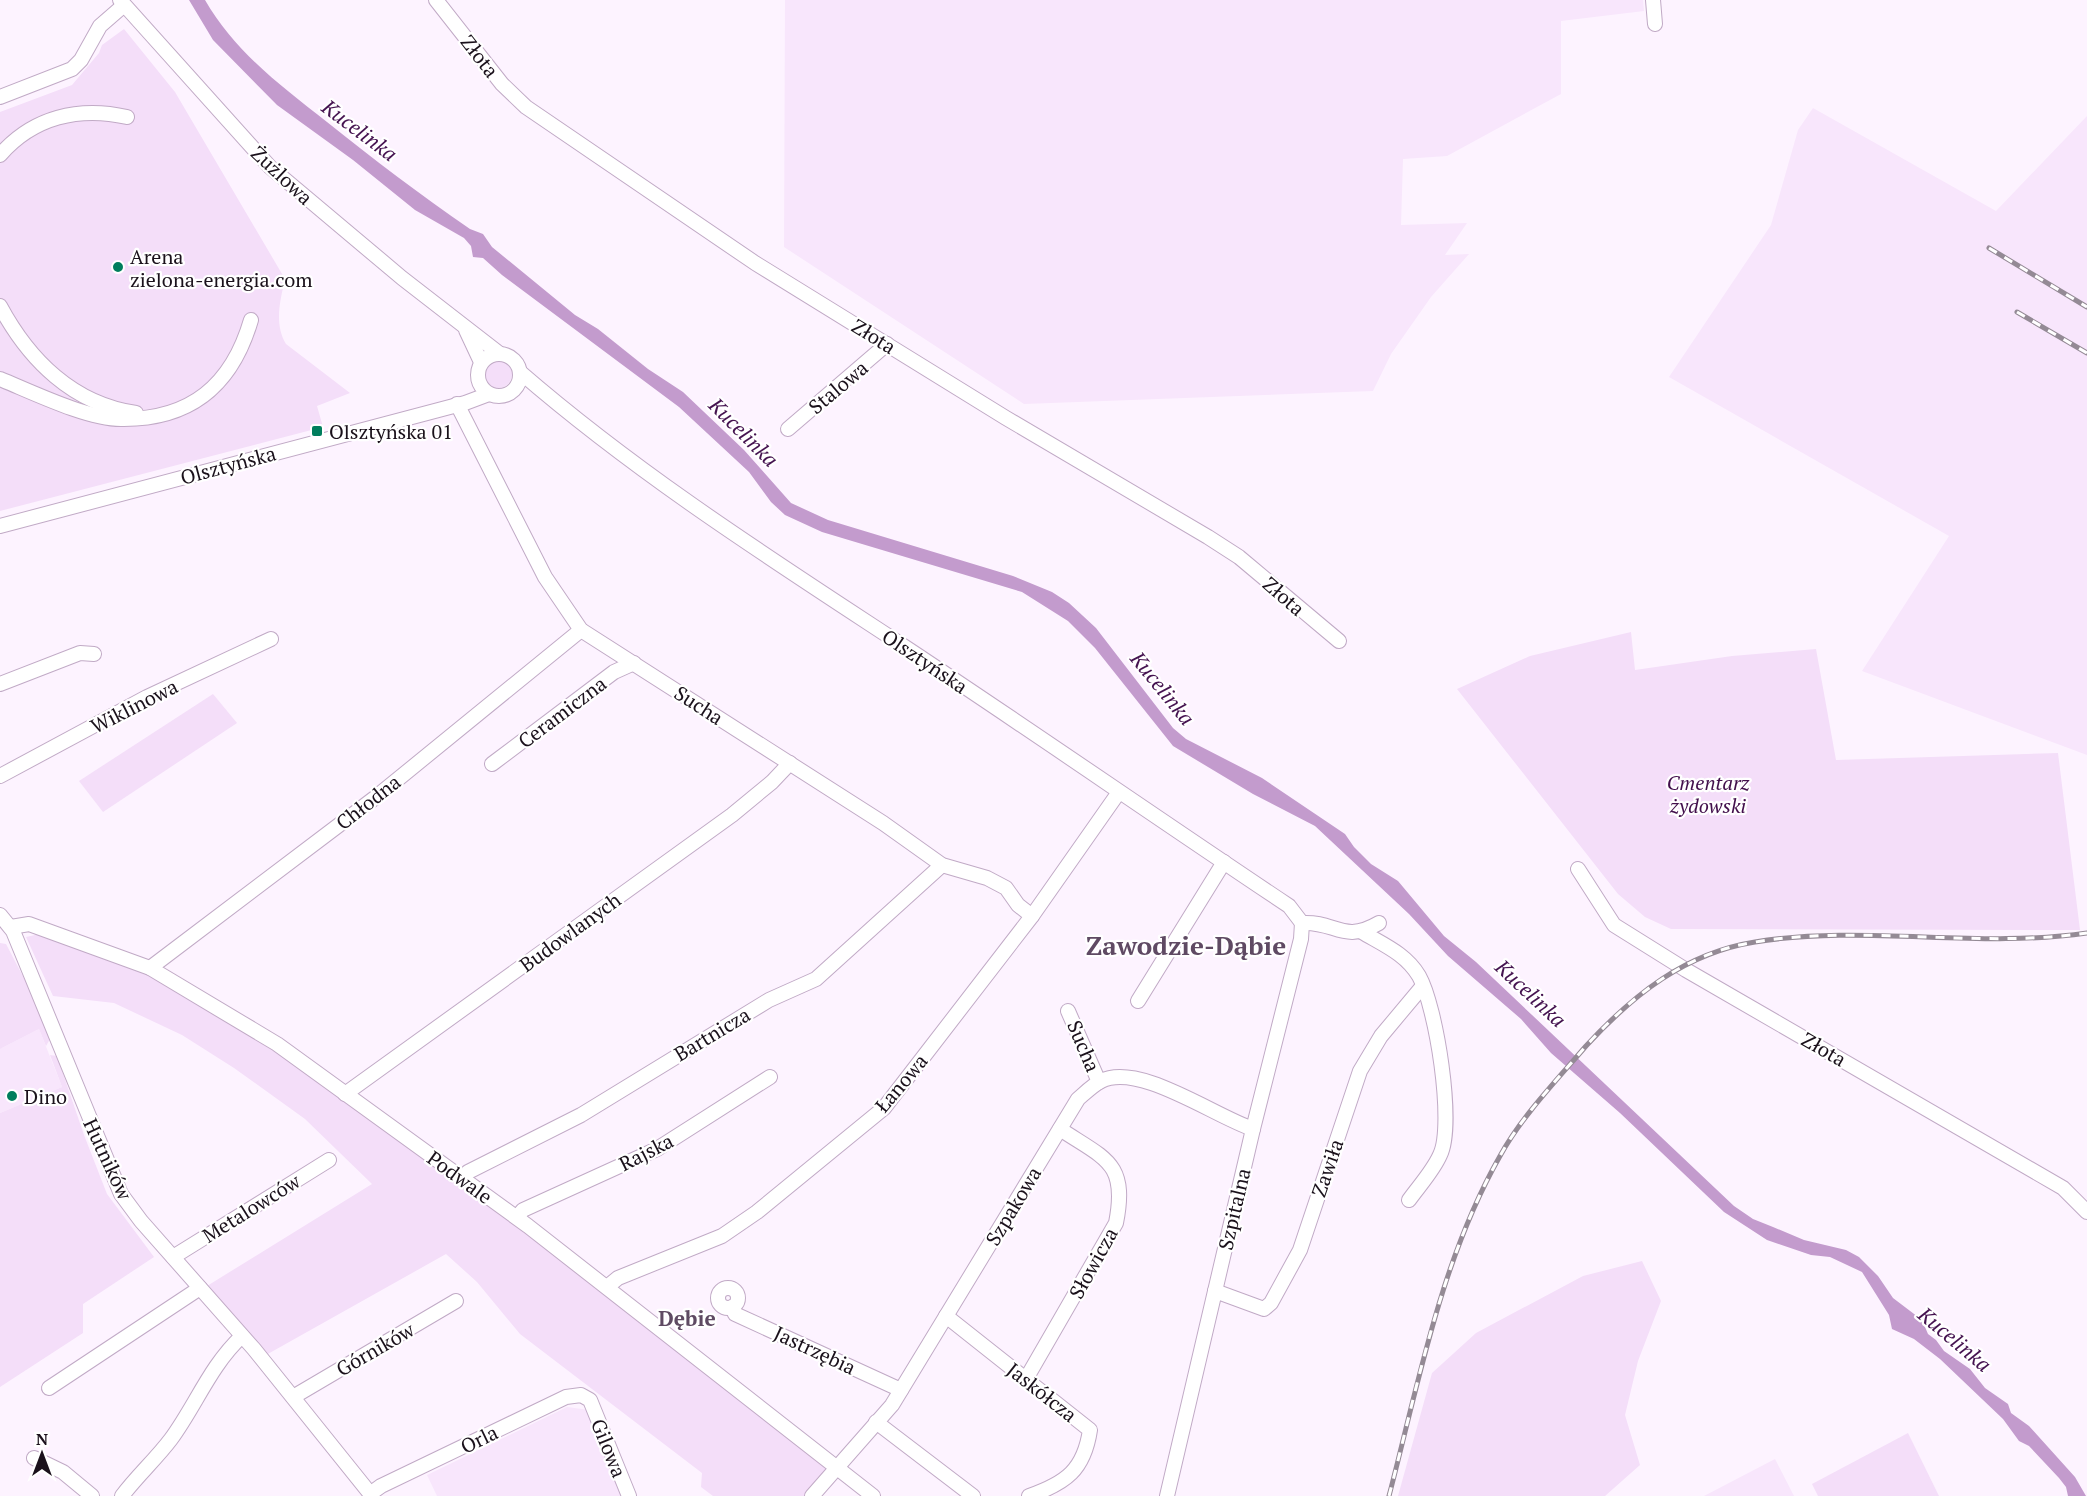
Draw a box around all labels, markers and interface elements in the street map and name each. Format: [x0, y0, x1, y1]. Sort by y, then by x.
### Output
street label: Złota [455, 29, 505, 83]
water label: Kucelinka [316, 92, 403, 167]
street label: Żużlowa [245, 140, 319, 210]
place label: Arena zielona-energia.com [130, 243, 313, 293]
marker: Arena zielona-energia.com [111, 260, 125, 274]
street label: Złota [847, 312, 901, 360]
street label: Stalowa [803, 354, 873, 420]
water label: Kucelinka [703, 391, 785, 473]
place label: Olsztyńska 01 [329, 418, 453, 445]
marker: Olsztyńska 01 [310, 424, 324, 438]
street label: Olsztyńska [177, 439, 279, 491]
street label: Złota [1257, 570, 1311, 622]
street label: Olsztyńska [877, 622, 973, 700]
water label: Kucelinka [1124, 645, 1201, 731]
street label: Ceramiczna [512, 670, 612, 754]
street label: Wiklinowa [86, 673, 182, 739]
street label: Sucha [669, 679, 729, 731]
street label: Chłodna [330, 768, 406, 836]
park label: Cmentarz żydowski [1667, 769, 1751, 819]
street label: Budowlanych [514, 886, 626, 978]
district label: Zawodzie-Dąbie [1086, 928, 1286, 962]
water label: Kucelinka [1489, 952, 1572, 1033]
street label: Bartnicza [669, 1001, 755, 1067]
street label: Sucha [1061, 1016, 1107, 1076]
street label: Złota [1797, 1026, 1851, 1072]
street label: Łanowa [869, 1048, 933, 1118]
place label: Dino [24, 1083, 67, 1110]
marker: Dino [5, 1089, 19, 1103]
street label: Hutników [77, 1114, 139, 1204]
street label: Rajska [614, 1127, 678, 1177]
street label: Zawiła [1305, 1135, 1349, 1201]
street label: Podwale [422, 1144, 498, 1210]
street label: Szpakowa [979, 1162, 1047, 1250]
street label: Szpitalna [1211, 1165, 1257, 1253]
street label: Metalowców [197, 1167, 305, 1249]
street label: Słowicza [1062, 1223, 1124, 1303]
water label: Kucelinka [1912, 1300, 1997, 1378]
district label: Dębie [658, 1304, 716, 1332]
street label: Górników [331, 1316, 419, 1382]
street label: Jastrzębia [770, 1319, 860, 1381]
street label: Jaskółcza [1001, 1356, 1083, 1428]
street label: Gilowa [585, 1415, 633, 1481]
street label: Orla [456, 1418, 502, 1460]
north arrow [12, 1424, 72, 1484]
text: N [36, 1428, 48, 1450]

